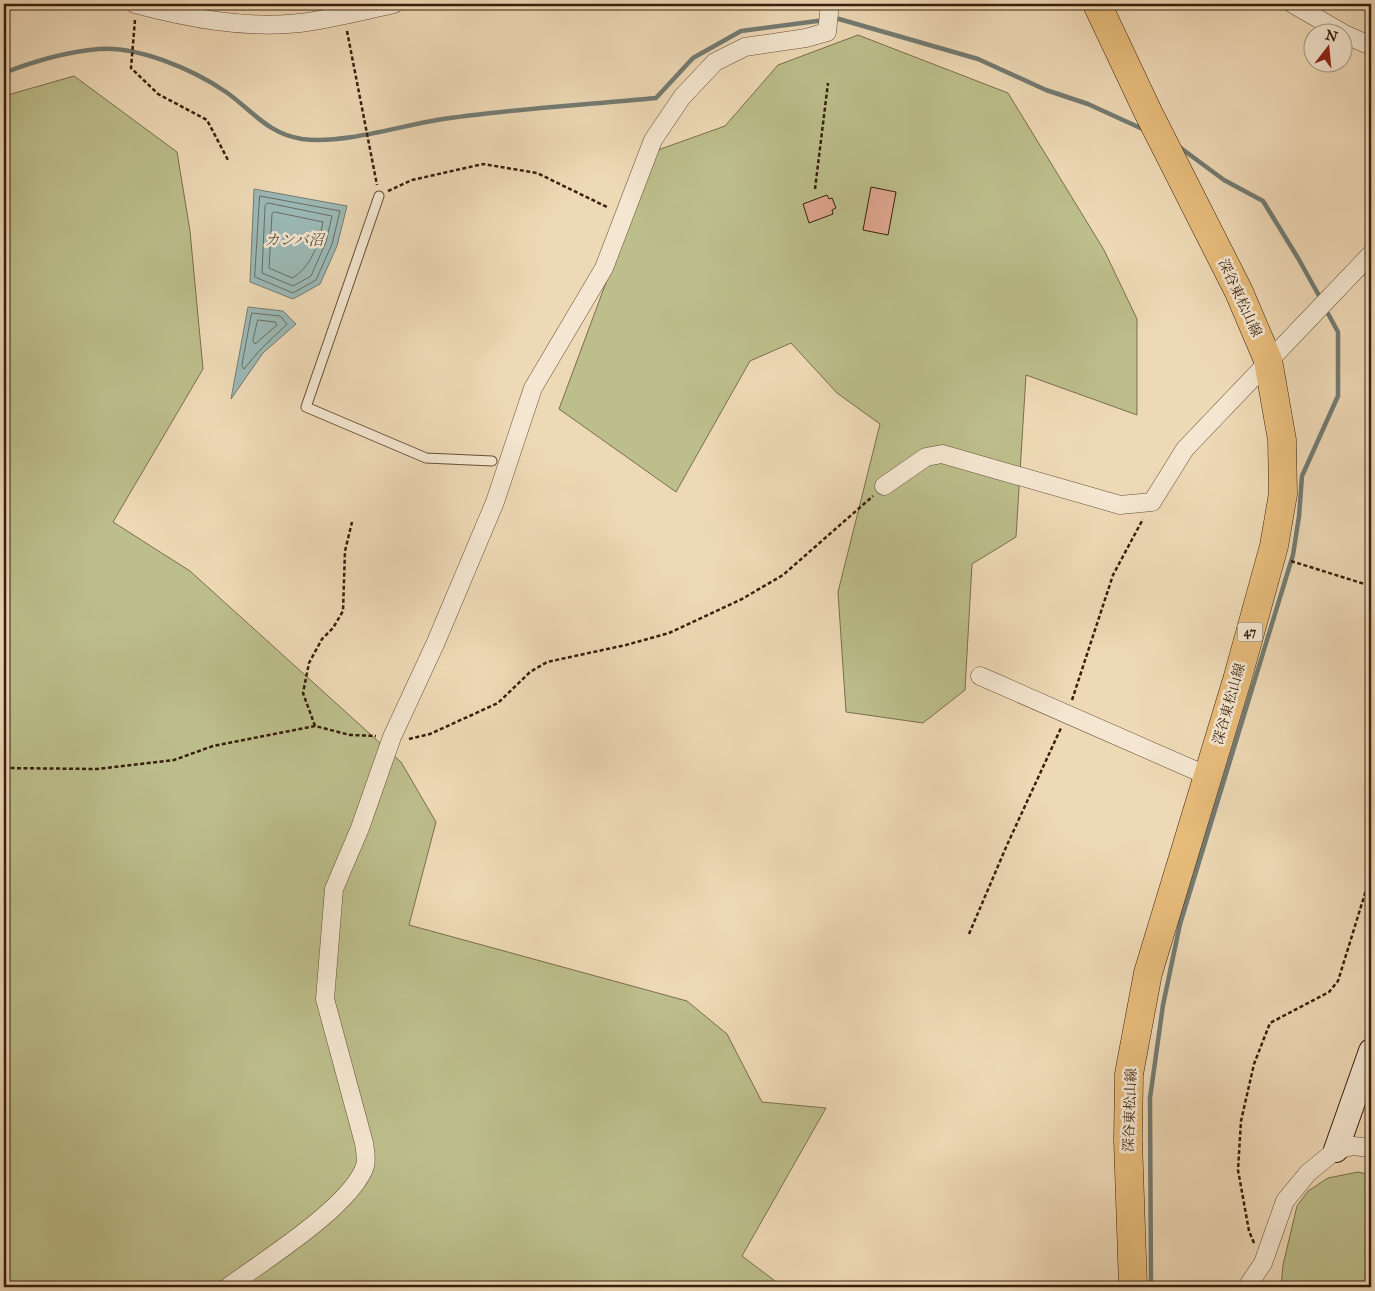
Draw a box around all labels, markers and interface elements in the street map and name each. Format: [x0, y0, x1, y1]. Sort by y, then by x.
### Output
north arrow [1302, 22, 1352, 72]
text: N [1323, 26, 1340, 46]
water label: カンバ沼 [265, 231, 326, 249]
street label: 深谷東松山線 [1215, 256, 1265, 340]
road number: 47 [1238, 622, 1262, 642]
street label: 深谷東松山線 [1209, 661, 1249, 747]
street label: 深谷東松山線 [1120, 1068, 1140, 1152]

